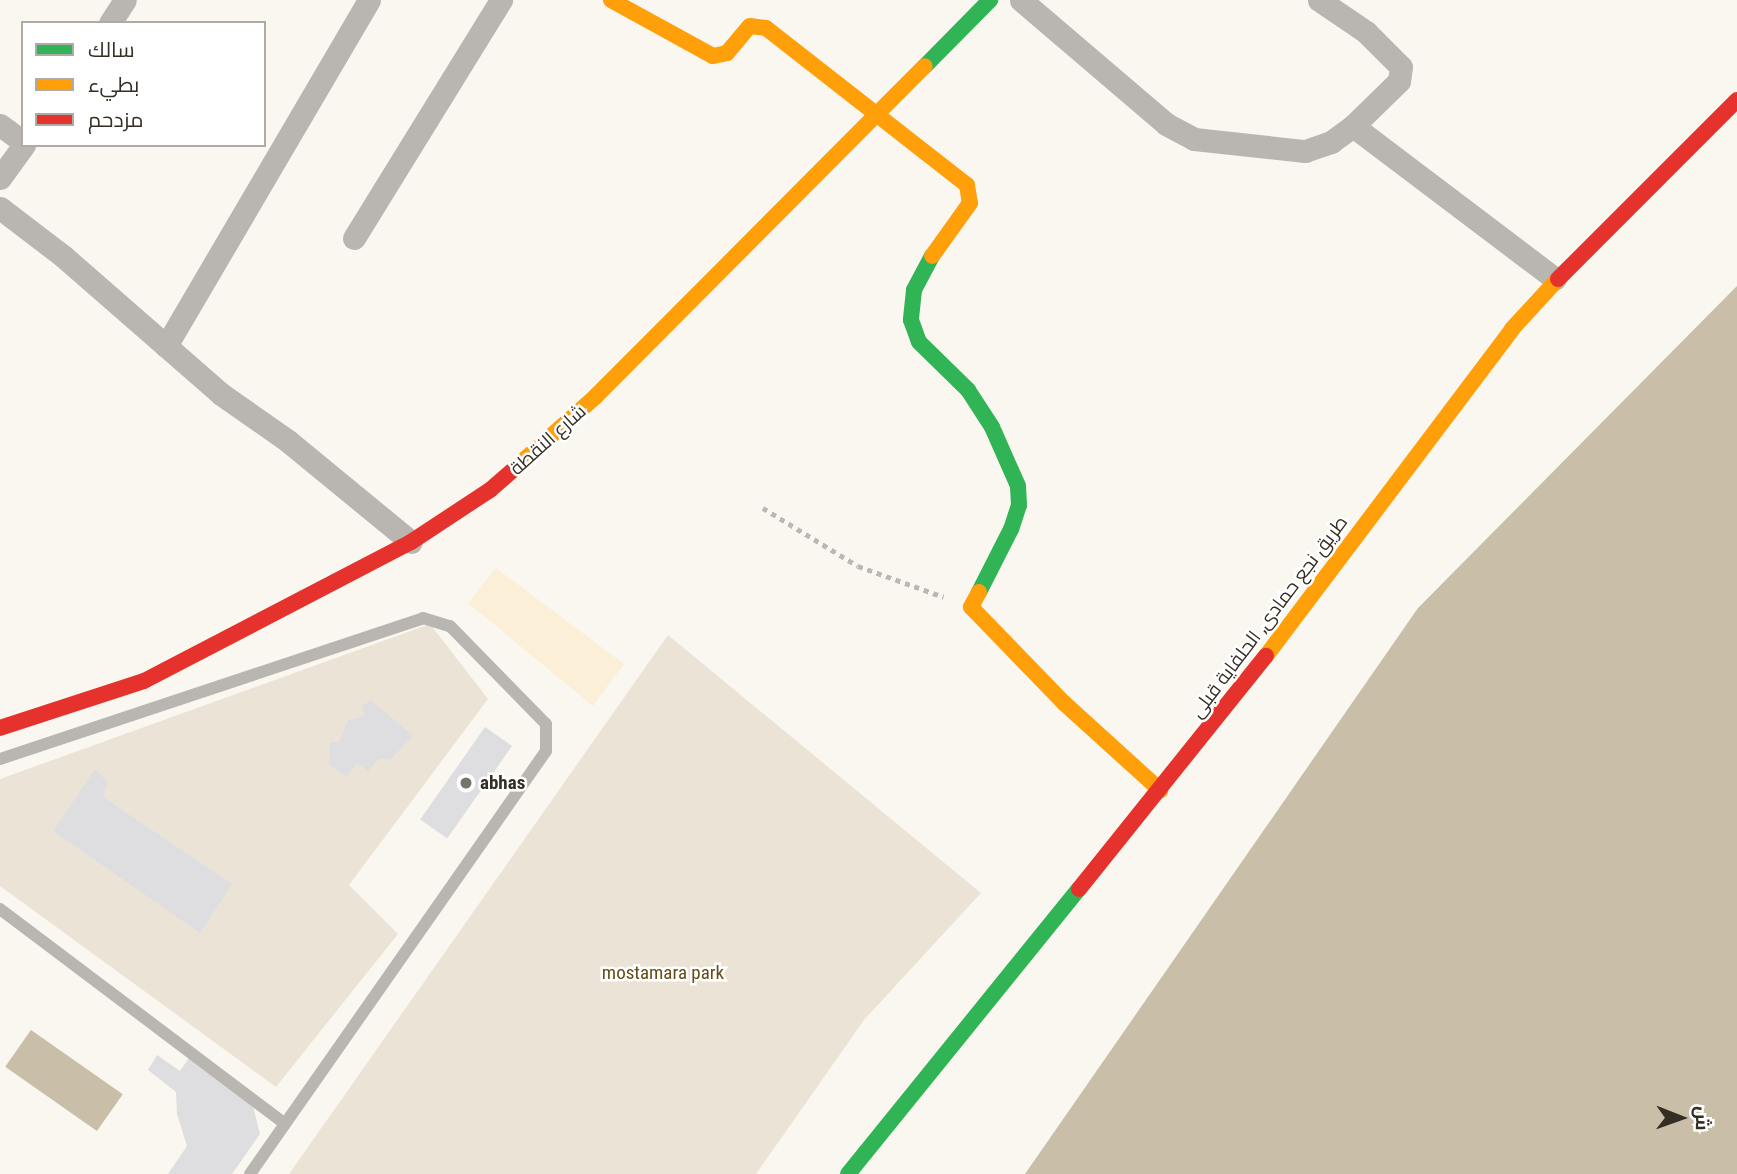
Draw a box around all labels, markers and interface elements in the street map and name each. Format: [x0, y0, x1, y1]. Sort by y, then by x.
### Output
legend [21, 21, 266, 147]
text: سالك [88, 38, 135, 62]
text: بطيء [88, 73, 139, 97]
text: مزدحم [88, 108, 143, 132]
street label: شارع النقطة [505, 400, 591, 480]
street label: طريق نجع حمادى, الحلفاية قبلى [1186, 512, 1352, 722]
place label: abhas [480, 772, 525, 794]
marker: abhas [458, 775, 474, 791]
park label: mostamara park [602, 962, 724, 984]
north arrow [1646, 1083, 1716, 1153]
text: ش [1691, 1106, 1714, 1131]

